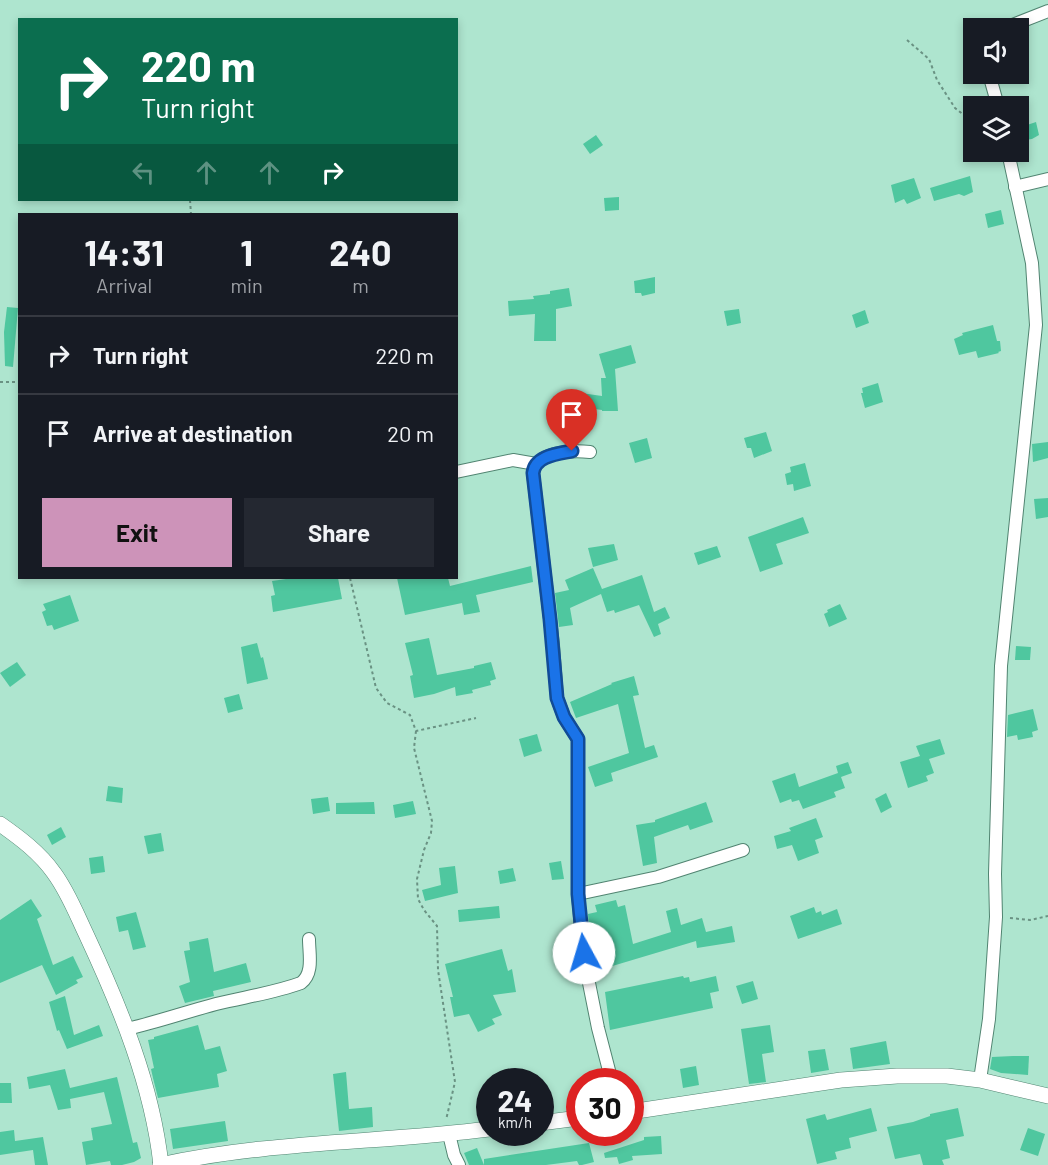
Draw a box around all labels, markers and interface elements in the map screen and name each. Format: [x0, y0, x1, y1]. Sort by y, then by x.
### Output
map controls [963, 18, 1029, 162]
button: sound [963, 18, 1029, 84]
text: 220 m [141, 40, 255, 90]
icon: right [42, 42, 120, 120]
text: Turn right [141, 91, 255, 123]
button: layers [963, 96, 1029, 162]
icon: left [127, 156, 160, 189]
icon: ahead [190, 156, 223, 189]
icon: ahead [253, 156, 286, 189]
icon: right [316, 156, 349, 189]
text: 14:31 [84, 230, 164, 273]
text: 1 [240, 230, 253, 273]
text: 240 [329, 230, 392, 273]
text: Arrival [96, 273, 152, 297]
text: min [230, 273, 263, 297]
text: m [352, 273, 369, 297]
icon: right [42, 339, 75, 372]
text: Turn right [93, 342, 188, 368]
text: 220 m [375, 342, 434, 368]
pin [546, 389, 597, 451]
icon: arrive [555, 398, 588, 431]
icon: arrive [42, 417, 75, 450]
text: Arrive at destination [93, 420, 292, 446]
text: 20 m [387, 420, 434, 446]
button: Exit [42, 498, 232, 567]
button: Share [244, 498, 434, 567]
position arrow [552, 921, 616, 985]
speed limit sign: 30 [566, 1068, 644, 1146]
text: 24 [498, 1082, 532, 1118]
text: km/h [498, 1113, 532, 1131]

